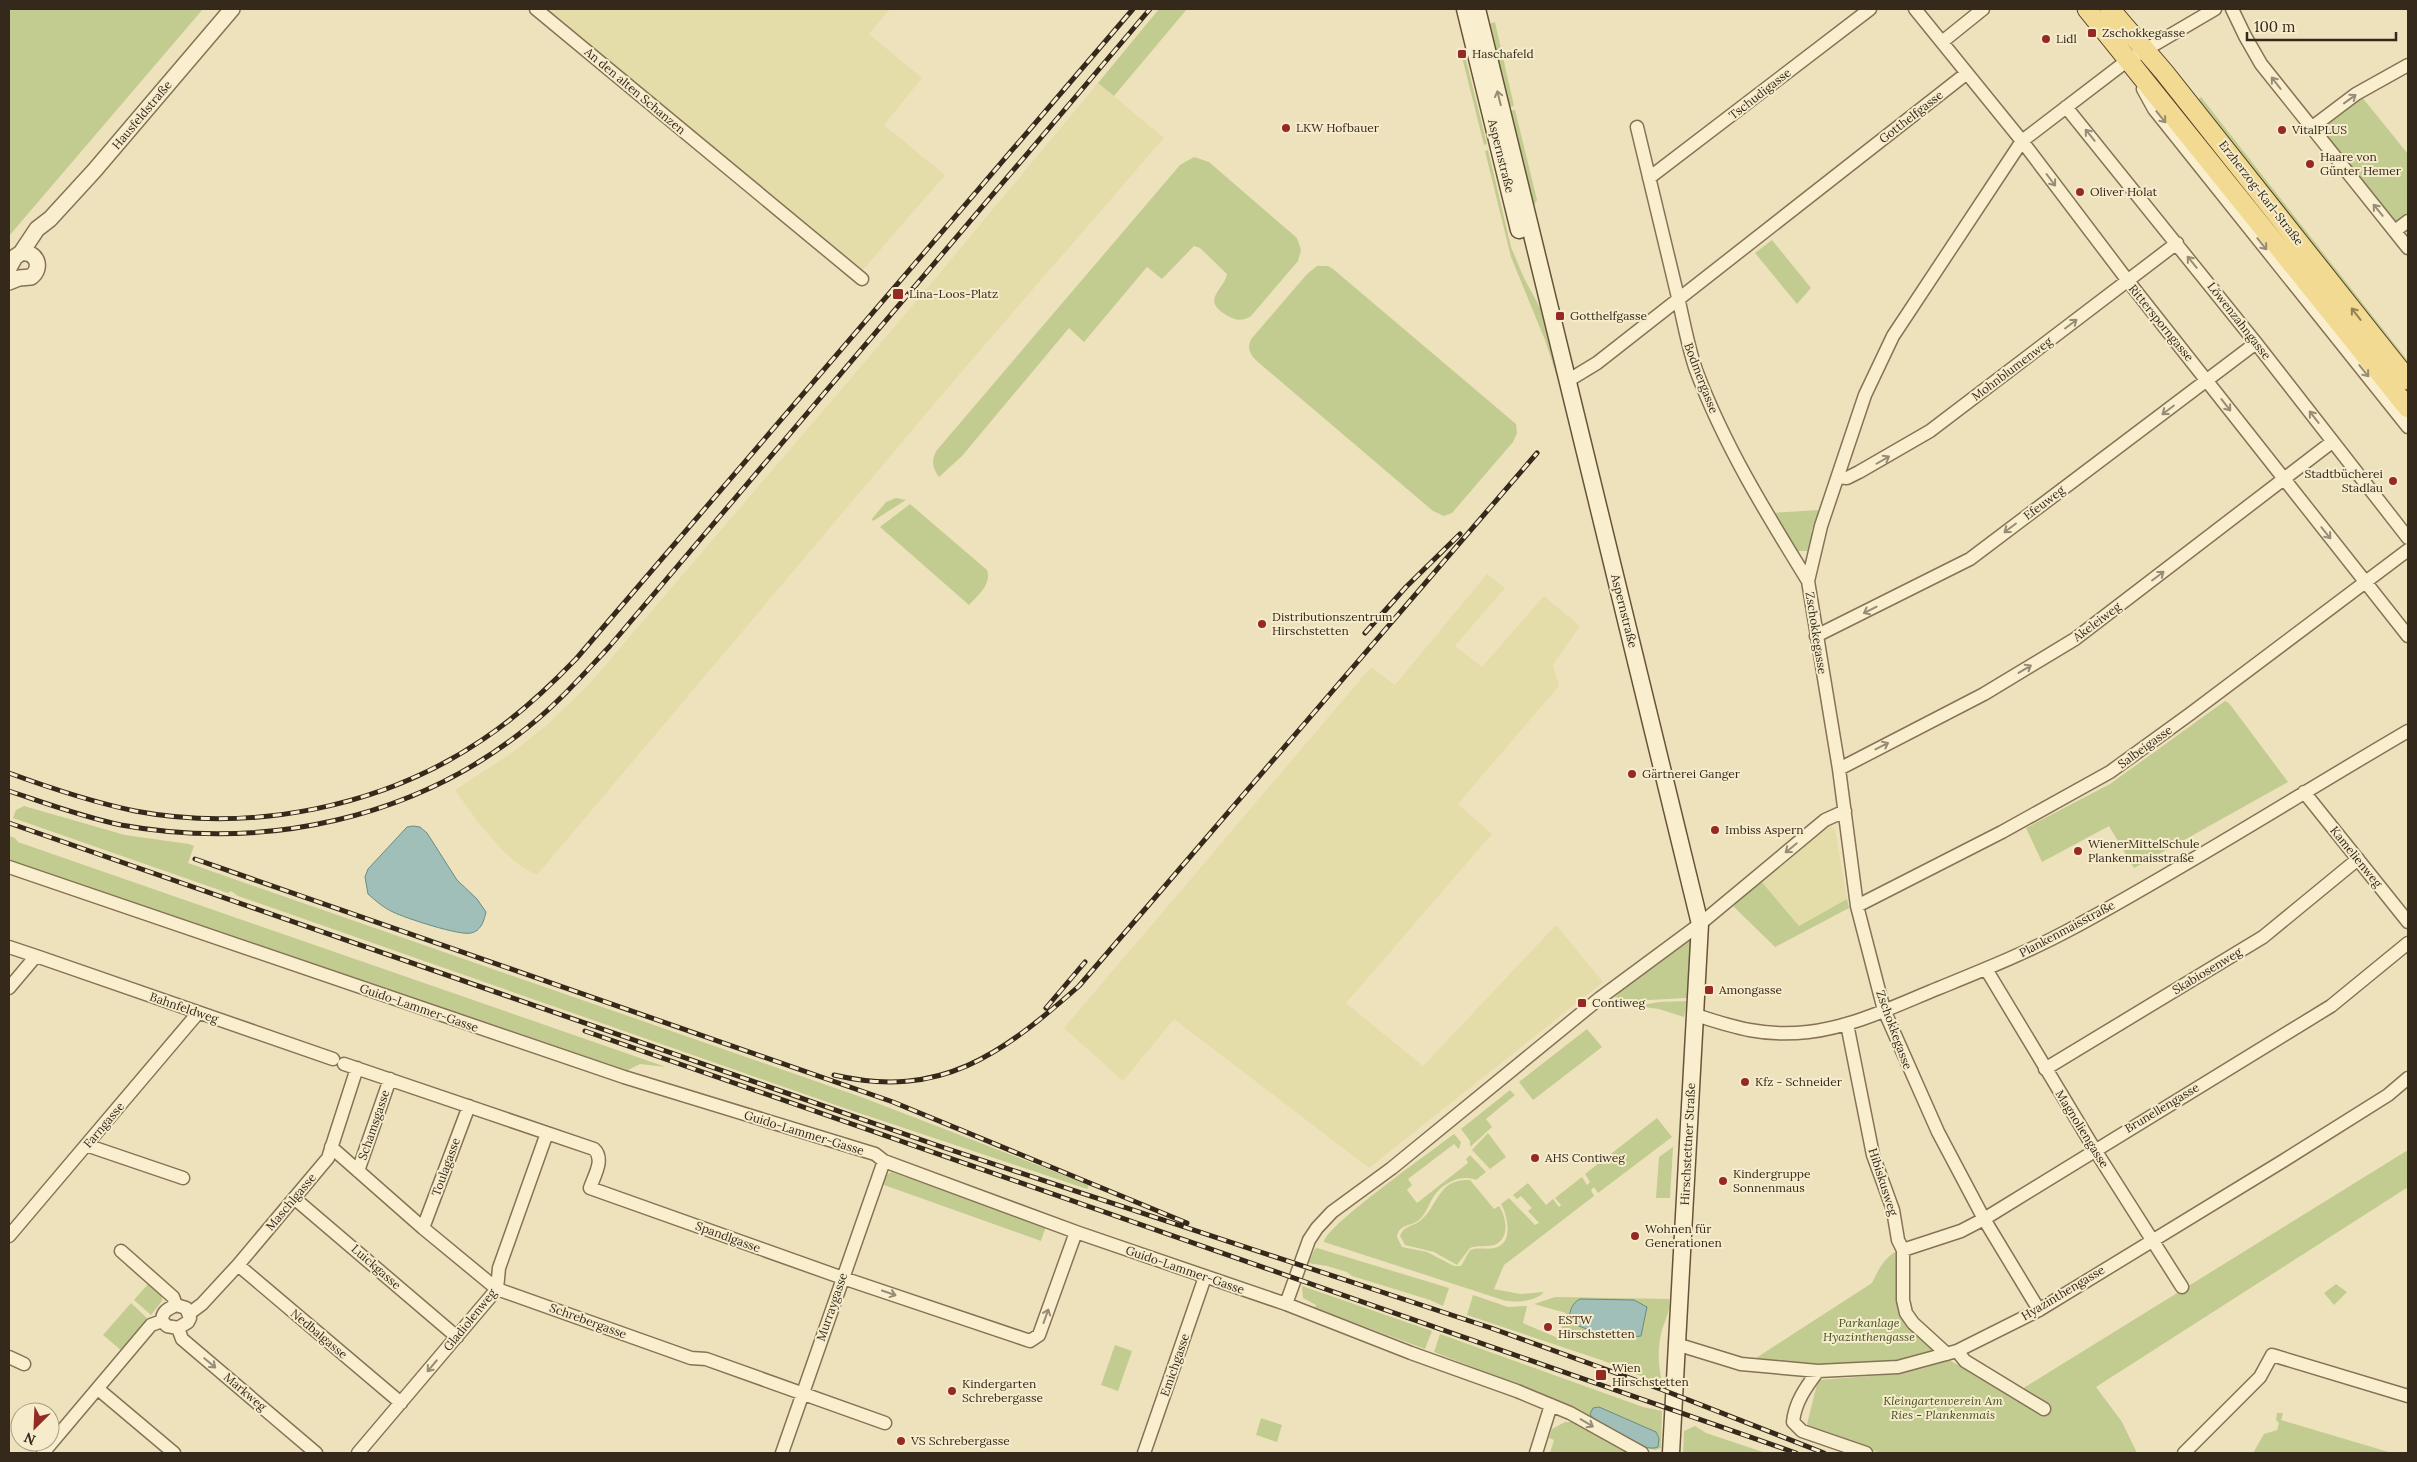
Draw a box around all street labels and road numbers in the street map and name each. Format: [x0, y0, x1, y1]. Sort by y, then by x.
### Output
street label: An den alten Schanzen [581, 43, 689, 137]
street label: Tschudigasse [1726, 64, 1794, 122]
street label: Hausfeldstraße [108, 77, 175, 152]
street label: Gotthelfgasse [1876, 87, 1946, 146]
street label: Aspernstraße [1485, 117, 1518, 195]
street label: Erzherzog-Karl-Straße [2216, 137, 2307, 248]
street label: Löwenzahngasse [2204, 279, 2275, 363]
street label: Rittersporngasse [2126, 281, 2197, 365]
street label: Mohnblumenweg [1969, 333, 2055, 404]
street label: Bodmergasse [1681, 340, 1722, 416]
street label: Efeuweg [2020, 482, 2068, 523]
street label: Aspernstraße [1608, 572, 1641, 650]
street label: Zschokkegasse [1803, 591, 1830, 676]
street label: Akeleiweg [2069, 599, 2124, 645]
street label: Salbeigasse [2115, 722, 2175, 771]
street label: Kamelienweg [2327, 823, 2386, 891]
street label: Plankenmaisstraße [2016, 897, 2118, 960]
street label: Skabiosenweg [2169, 944, 2245, 997]
street label: Guido-Lammer-Gasse [358, 980, 481, 1035]
street label: Zschokkegasse [1873, 988, 1916, 1072]
street label: Bahnfeldweg [148, 989, 221, 1026]
street label: Brunellengasse [2122, 1079, 2202, 1136]
street label: Hirschstettner Straße [1677, 1082, 1698, 1206]
street label: Schamsgasse [355, 1087, 393, 1162]
street label: Magnoliengasse [2052, 1087, 2113, 1171]
street label: Farngasse [80, 1098, 127, 1151]
street label: Guido-Lammer-Gasse [742, 1107, 866, 1158]
street label: Toulagasse [428, 1135, 463, 1198]
street label: Hibiskusweg [1865, 1146, 1902, 1218]
street label: Maschlgasse [262, 1170, 319, 1233]
street label: Spandlgasse [694, 1218, 763, 1255]
street label: Luickgasse [348, 1241, 405, 1293]
street label: Guido-Lammer-Gasse [1124, 1242, 1247, 1297]
street label: Hyazinthengasse [2018, 1262, 2107, 1323]
street label: Murraygasse [813, 1270, 850, 1343]
street label: Gladiolenweg [440, 1285, 499, 1354]
street label: Schrebergasse [548, 1300, 629, 1342]
street label: Nedbalgasse [288, 1306, 351, 1362]
street label: Emichgasse [1157, 1331, 1192, 1398]
street label: Markweg [221, 1369, 270, 1414]

